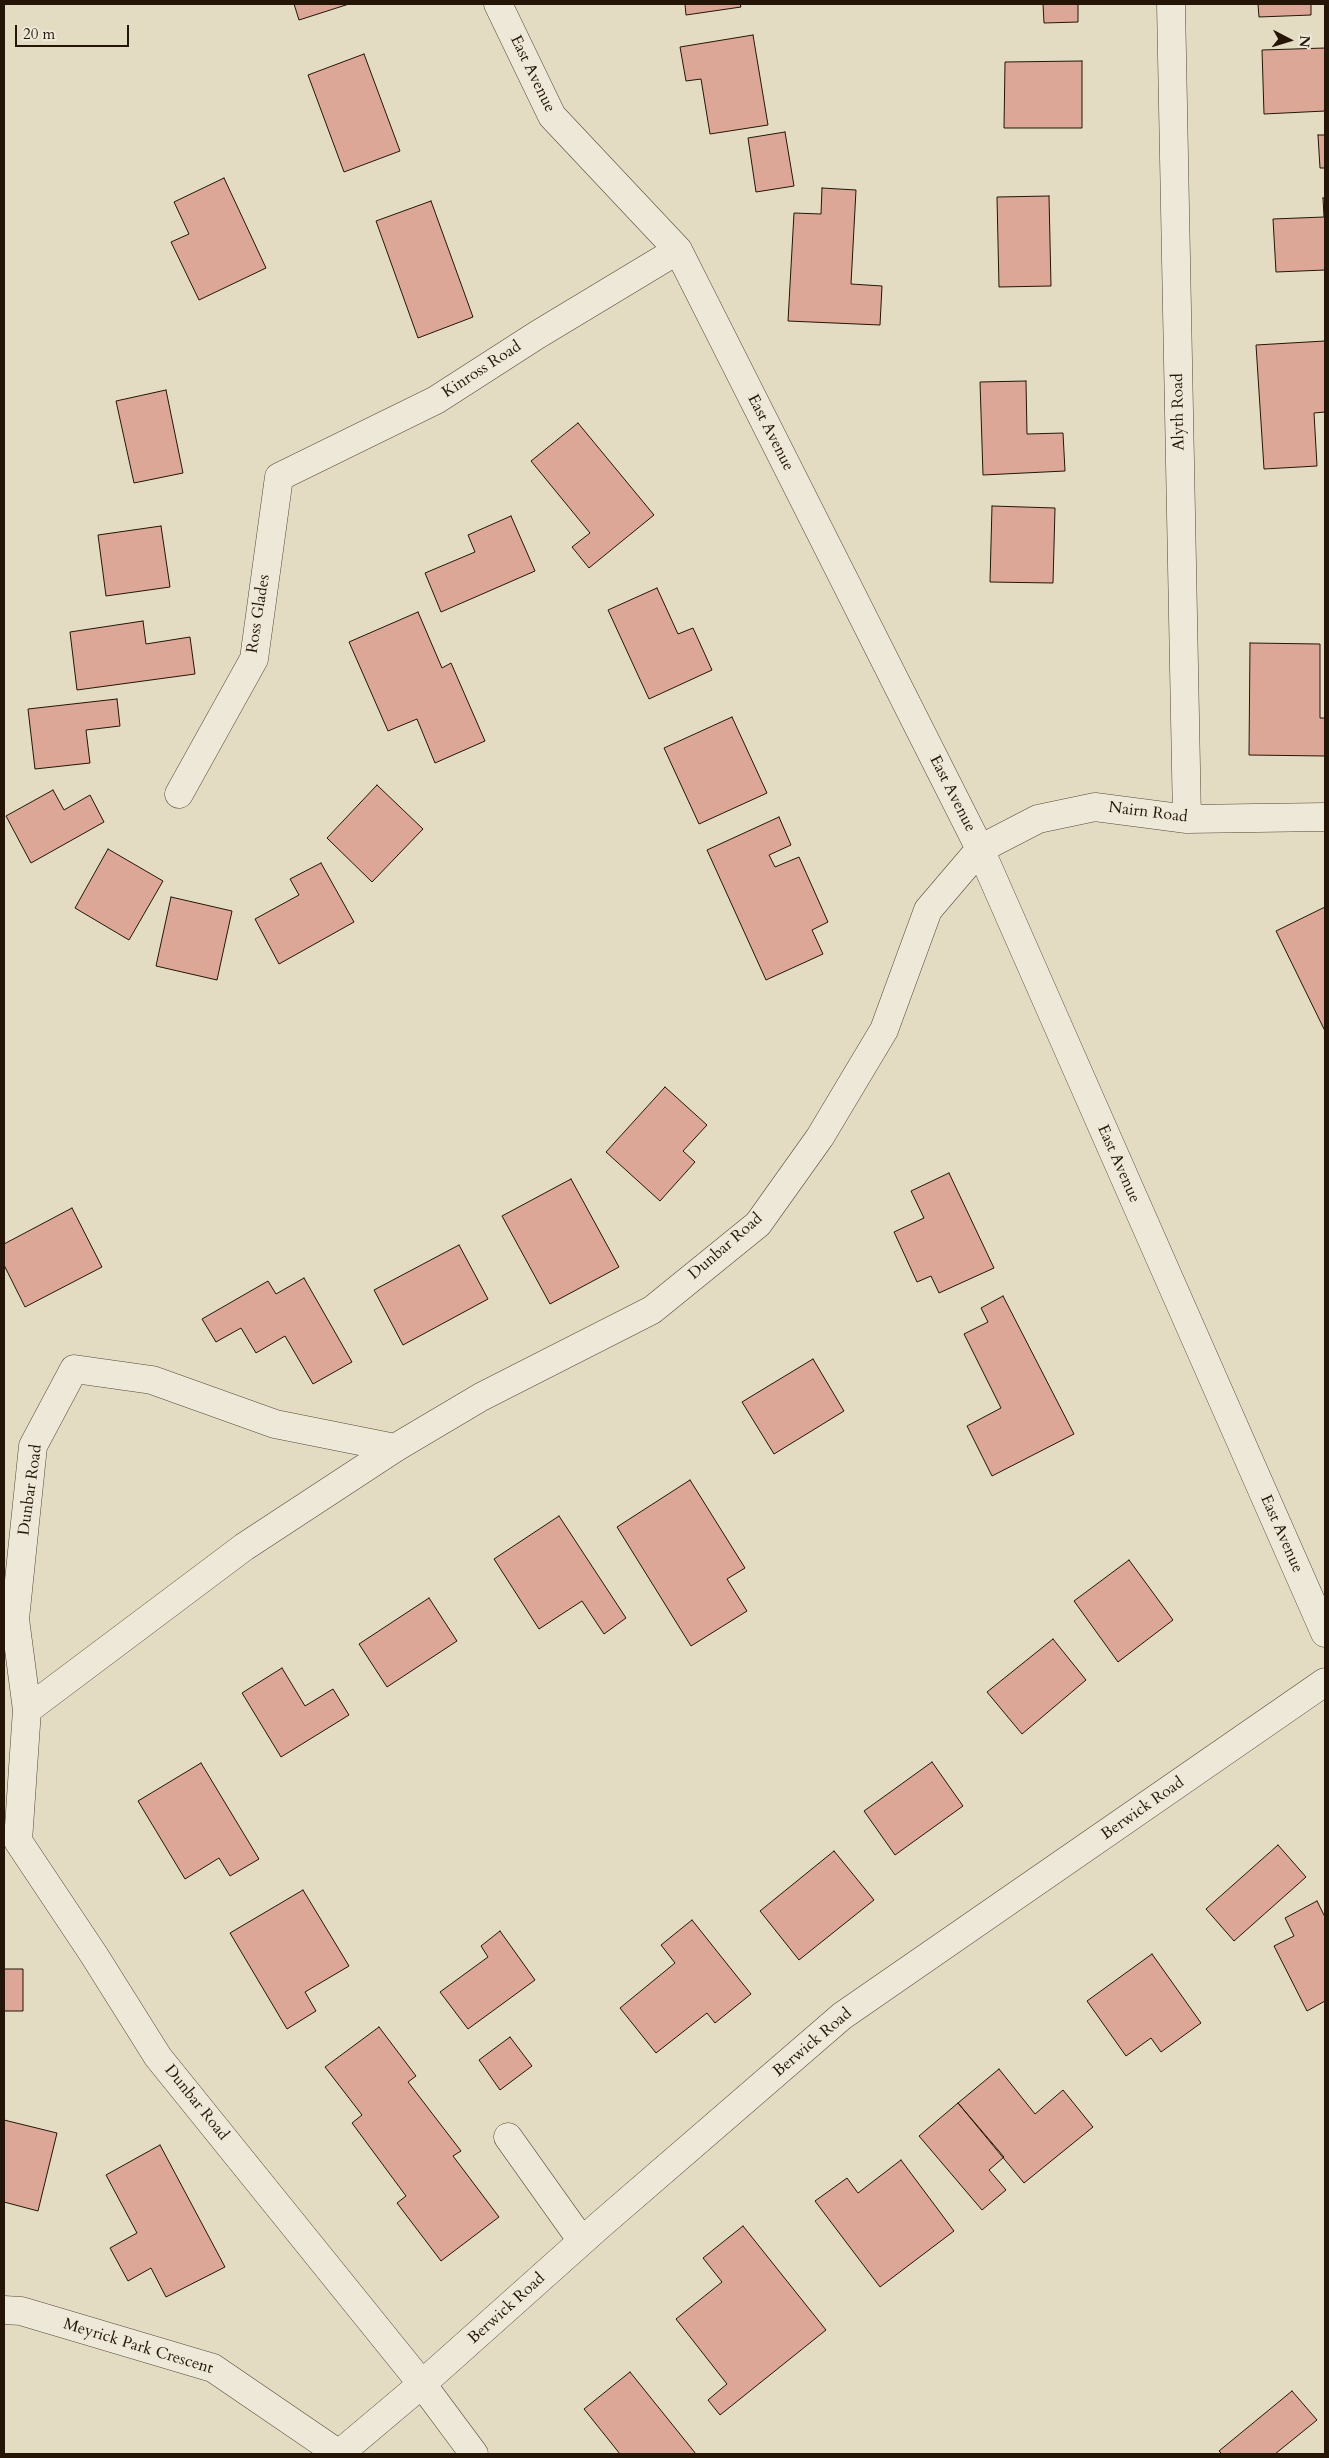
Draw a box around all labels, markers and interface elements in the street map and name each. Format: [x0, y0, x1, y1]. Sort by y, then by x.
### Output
scale bar [18, 15, 131, 47]
north arrow [1264, 15, 1314, 65]
text: 20 m [23, 24, 55, 44]
street label: East Avenue [505, 32, 559, 116]
text: N [1294, 34, 1314, 48]
street label: Kinross Road [439, 337, 525, 403]
street label: Alyth Road [1169, 373, 1189, 451]
street label: East Avenue [743, 391, 797, 475]
street label: Ross Glades [243, 573, 275, 655]
street label: East Avenue [925, 752, 979, 836]
street label: Nairn Road [1107, 799, 1189, 827]
street label: East Avenue [1092, 1122, 1144, 1206]
street label: Dunbar Road [685, 1210, 767, 1284]
street label: Dunbar Road [15, 1443, 47, 1537]
street label: East Avenue [1255, 1492, 1307, 1576]
street label: Berwick Road [1098, 1773, 1188, 1845]
street label: Berwick Road [770, 2005, 856, 2081]
street label: Dunbar Road [160, 2061, 232, 2145]
street label: Berwick Road [465, 2270, 549, 2348]
street label: Meyrick Park Crescent [61, 2315, 215, 2379]

